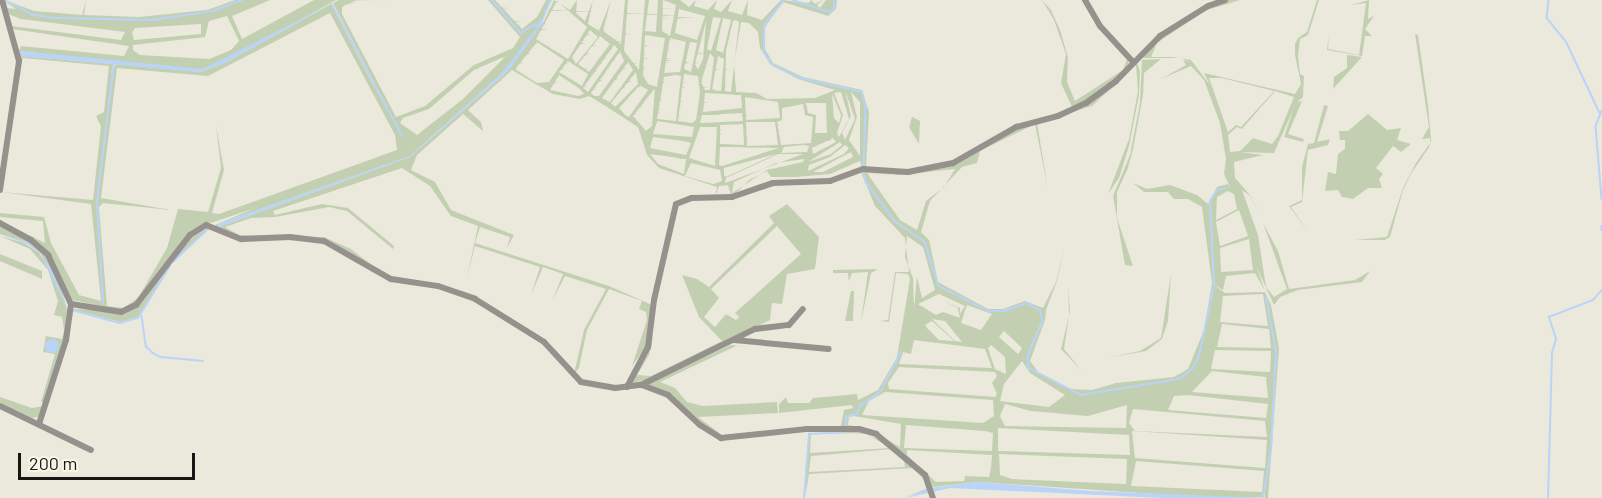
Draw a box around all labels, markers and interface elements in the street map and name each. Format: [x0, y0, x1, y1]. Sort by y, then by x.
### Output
scale bar [21, 441, 198, 479]
text: 200 m [29, 452, 77, 474]

